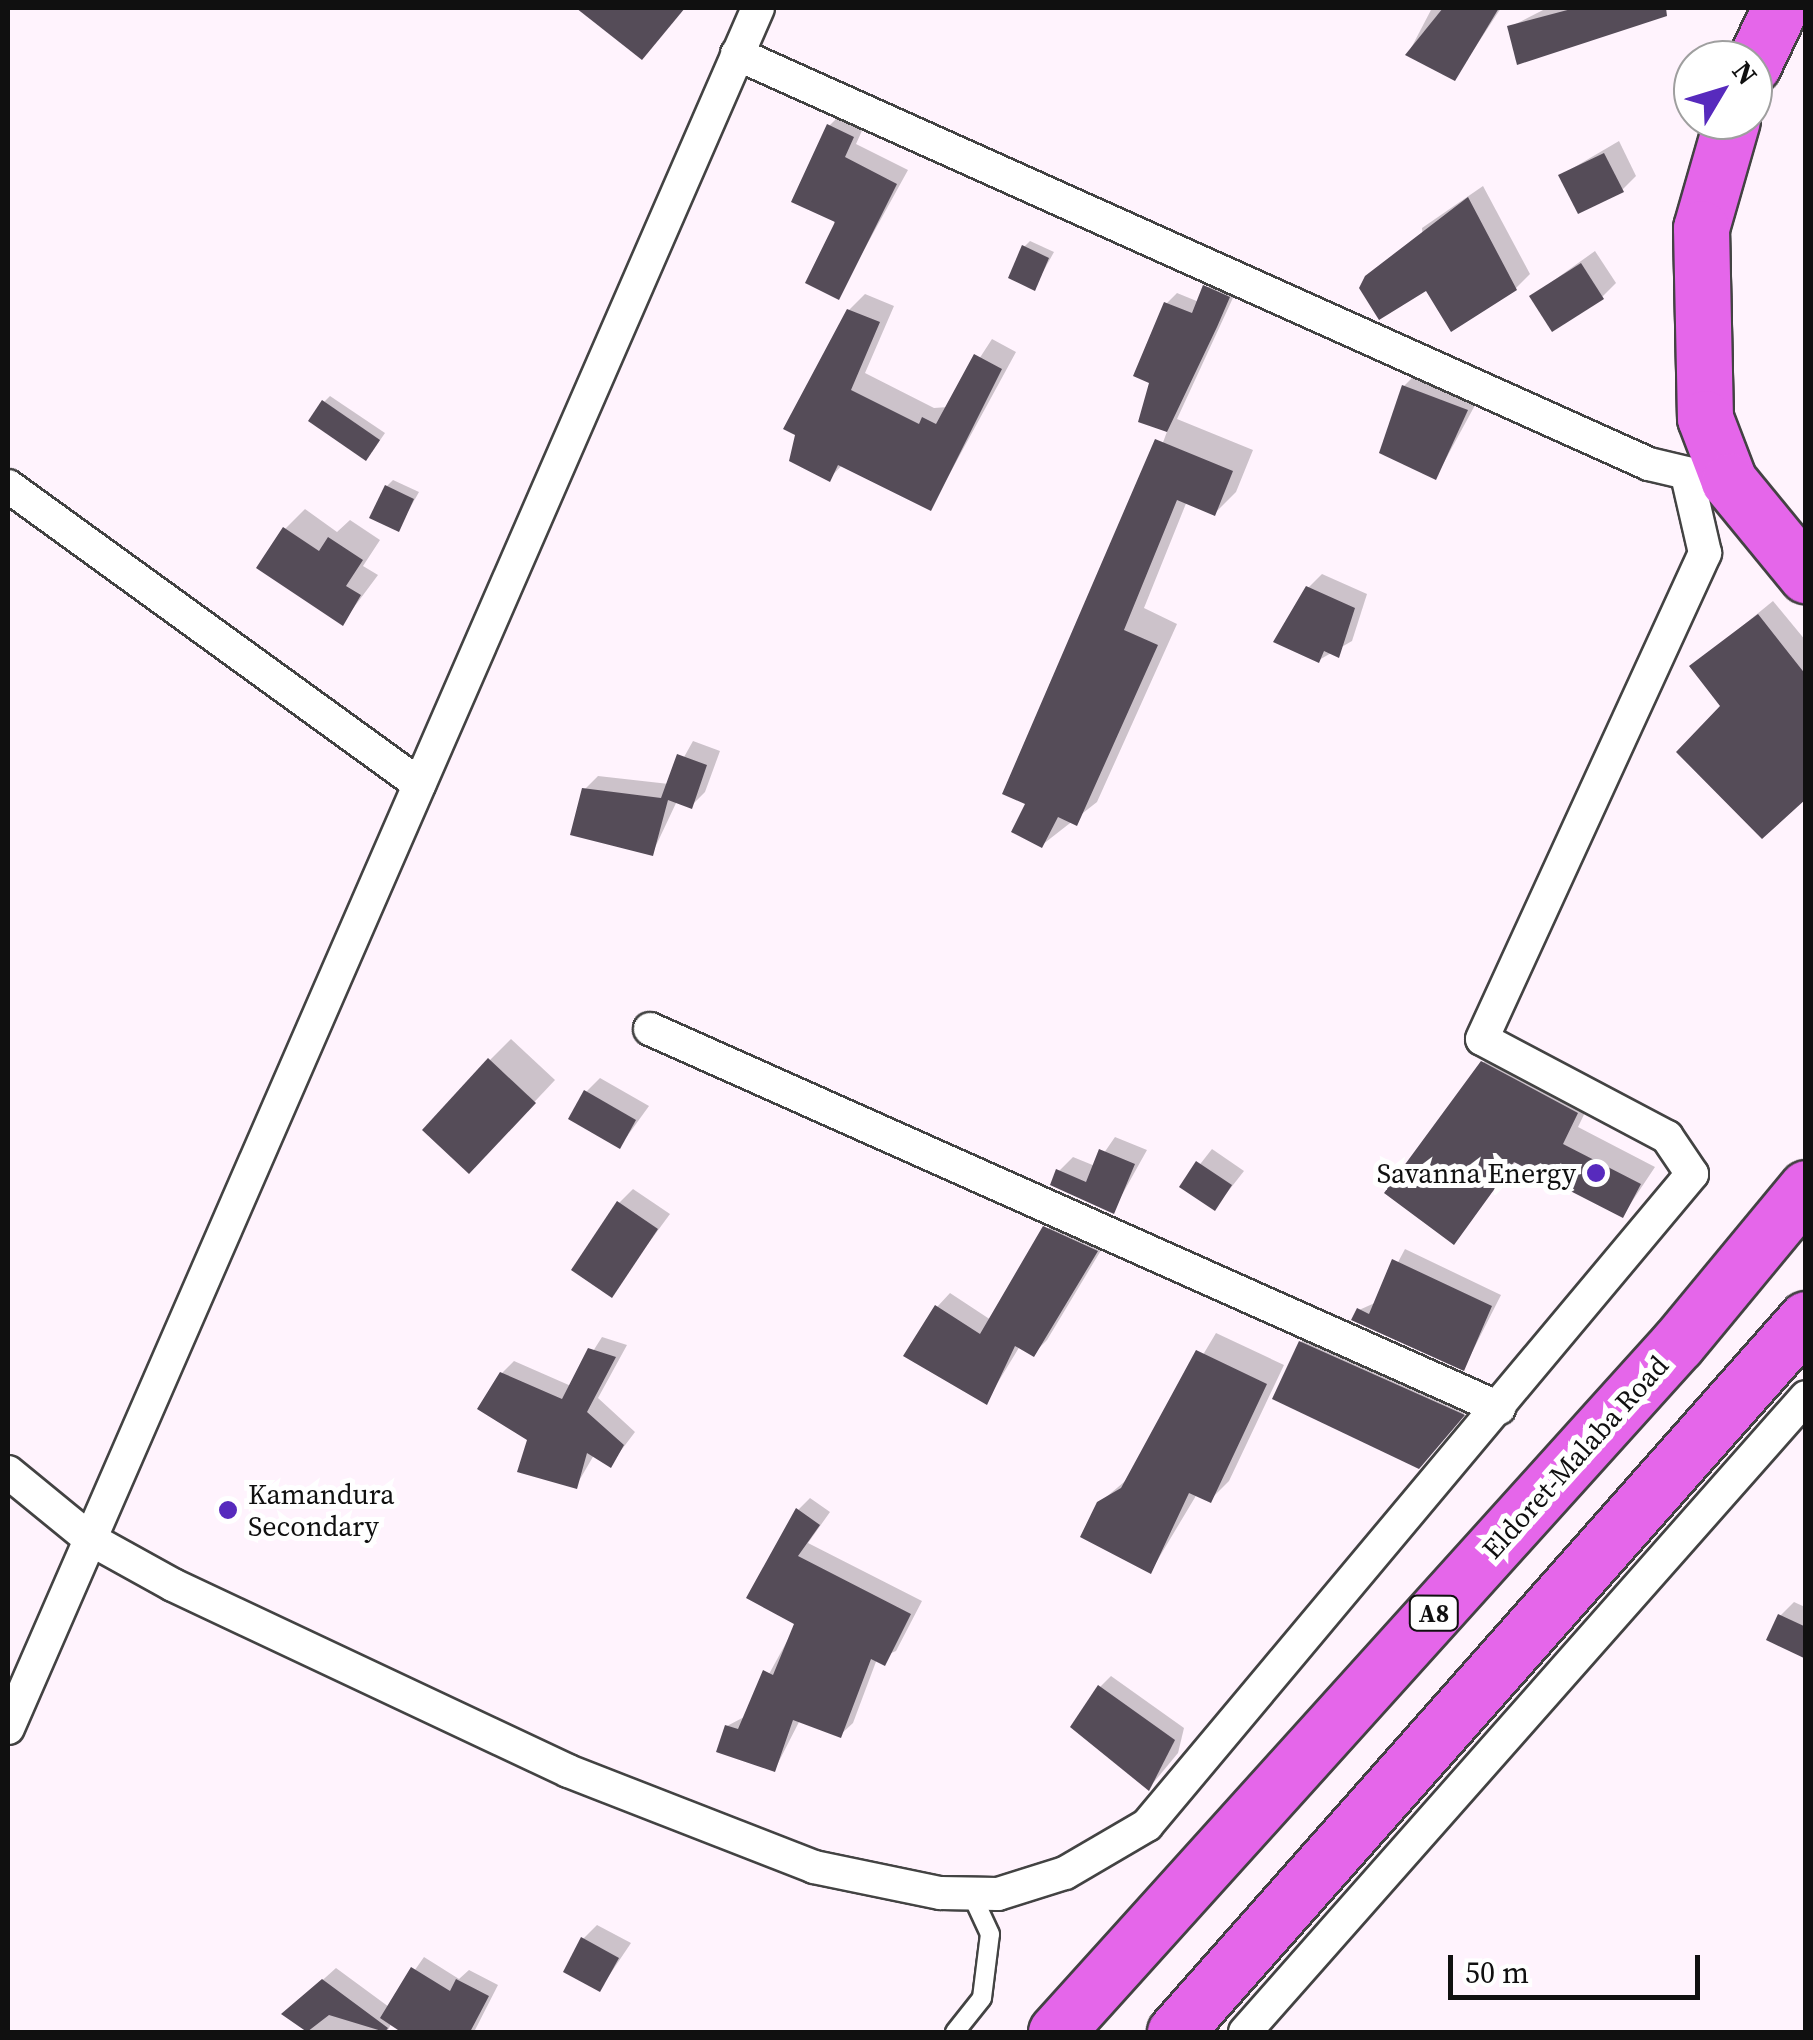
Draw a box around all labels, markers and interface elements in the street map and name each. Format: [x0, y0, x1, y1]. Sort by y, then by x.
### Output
north arrow [1673, 40, 1773, 140]
text: N [1724, 53, 1766, 92]
place label: Savanna Energy [1377, 1156, 1576, 1190]
marker: Savanna Energy [1585, 1162, 1607, 1184]
street label: Eldoret-Malaba Road [1475, 1349, 1675, 1565]
place label: Kamandura Secondary [248, 1477, 395, 1543]
marker: Kamandura Secondary [217, 1499, 239, 1521]
road number: A8 [1406, 1593, 1462, 1633]
scale bar [1453, 1935, 1706, 1997]
text: 50 m [1465, 1952, 1529, 1993]

